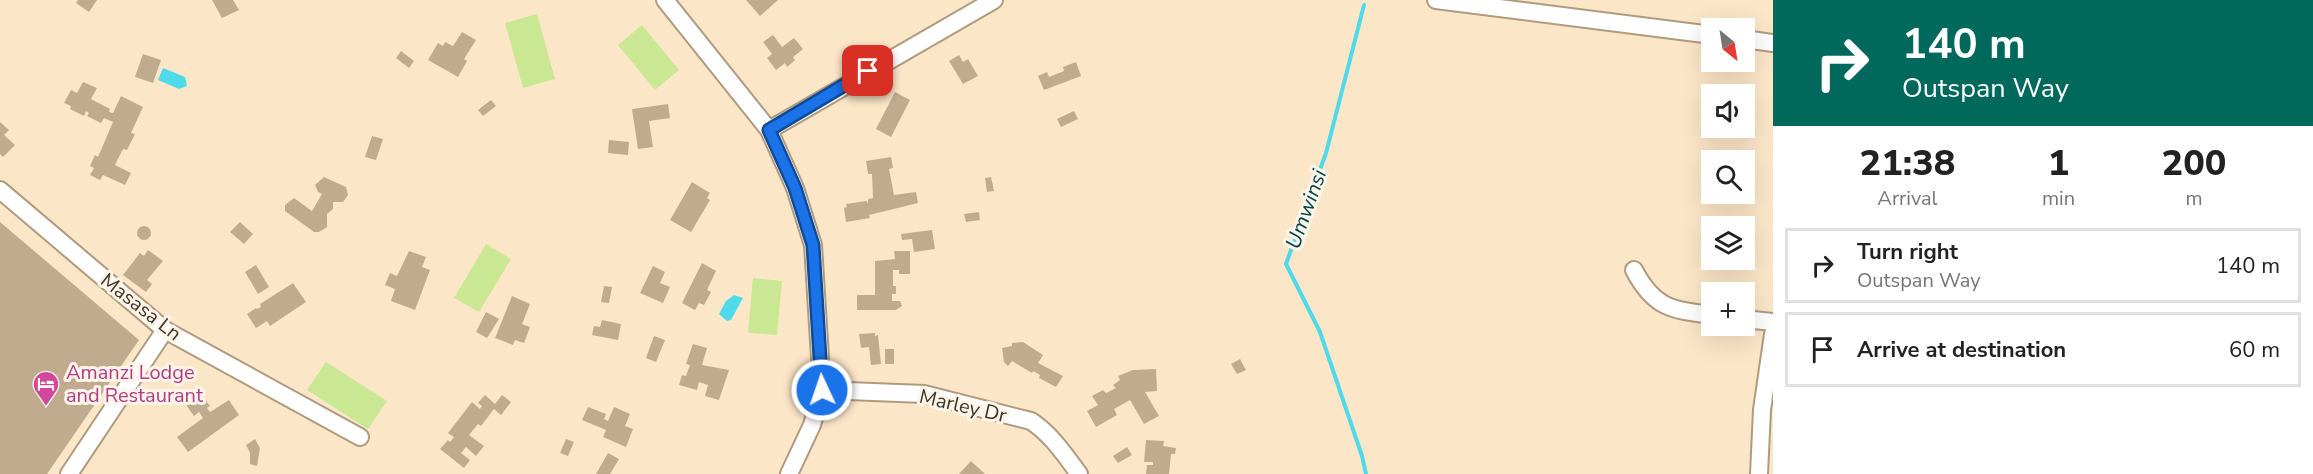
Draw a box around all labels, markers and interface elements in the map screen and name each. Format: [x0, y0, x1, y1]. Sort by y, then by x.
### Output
text: 140 m [1902, 16, 2026, 73]
north arrow [1701, 18, 1755, 72]
map controls [1701, 18, 1755, 336]
icon: right [1803, 24, 1881, 102]
pin [842, 45, 893, 96]
icon: arrive [851, 54, 884, 87]
text: Outspan Way [1902, 70, 2069, 107]
button: sound [1701, 84, 1755, 138]
text: 21:38 [1860, 139, 1955, 188]
text: 1 [2048, 139, 2069, 188]
text: 200 [2162, 139, 2226, 188]
button: search [1701, 150, 1755, 204]
water label: Umwinsi [1279, 164, 1334, 253]
text: Arrival [1877, 185, 1938, 212]
text: min [2042, 185, 2075, 212]
text: m [2185, 185, 2203, 212]
button: layers [1701, 216, 1755, 270]
text: Turn right [1857, 237, 1958, 267]
icon: right [1806, 249, 1839, 282]
text: 140 m [2216, 251, 2280, 281]
street label: Masasa Ln [95, 267, 187, 347]
text: Outspan Way [1857, 267, 1981, 294]
button: + [1701, 282, 1755, 336]
icon: arrive [1806, 333, 1839, 366]
text: Arrive at destination [1857, 335, 2066, 365]
text: 60 m [2229, 335, 2280, 365]
position arrow [790, 358, 854, 422]
place label: Amanzi Lodge and Restaurant [66, 359, 204, 409]
hotel icon: Amanzi Lodge and Restaurant [31, 369, 61, 407]
street label: Marley Dr [917, 383, 1009, 429]

